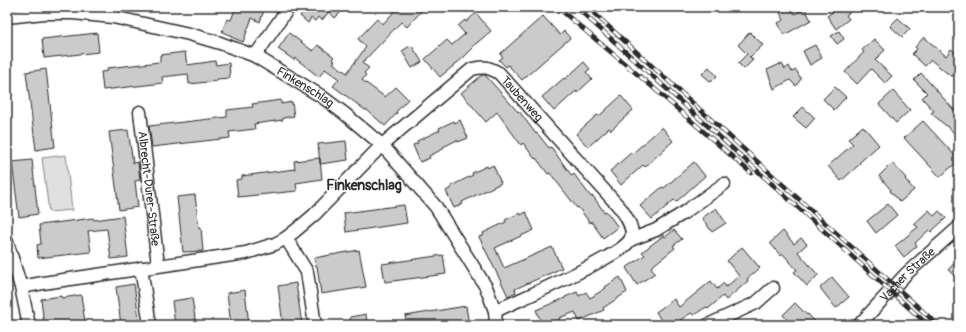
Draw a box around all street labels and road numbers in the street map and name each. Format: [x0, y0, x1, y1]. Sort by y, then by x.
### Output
street label: Finkenschlag [274, 64, 337, 111]
street label: Taubenweg [498, 73, 546, 125]
street label: Albrecht-Dürer-Straße [134, 130, 163, 247]
street label: Vacher Straße [877, 245, 939, 305]

